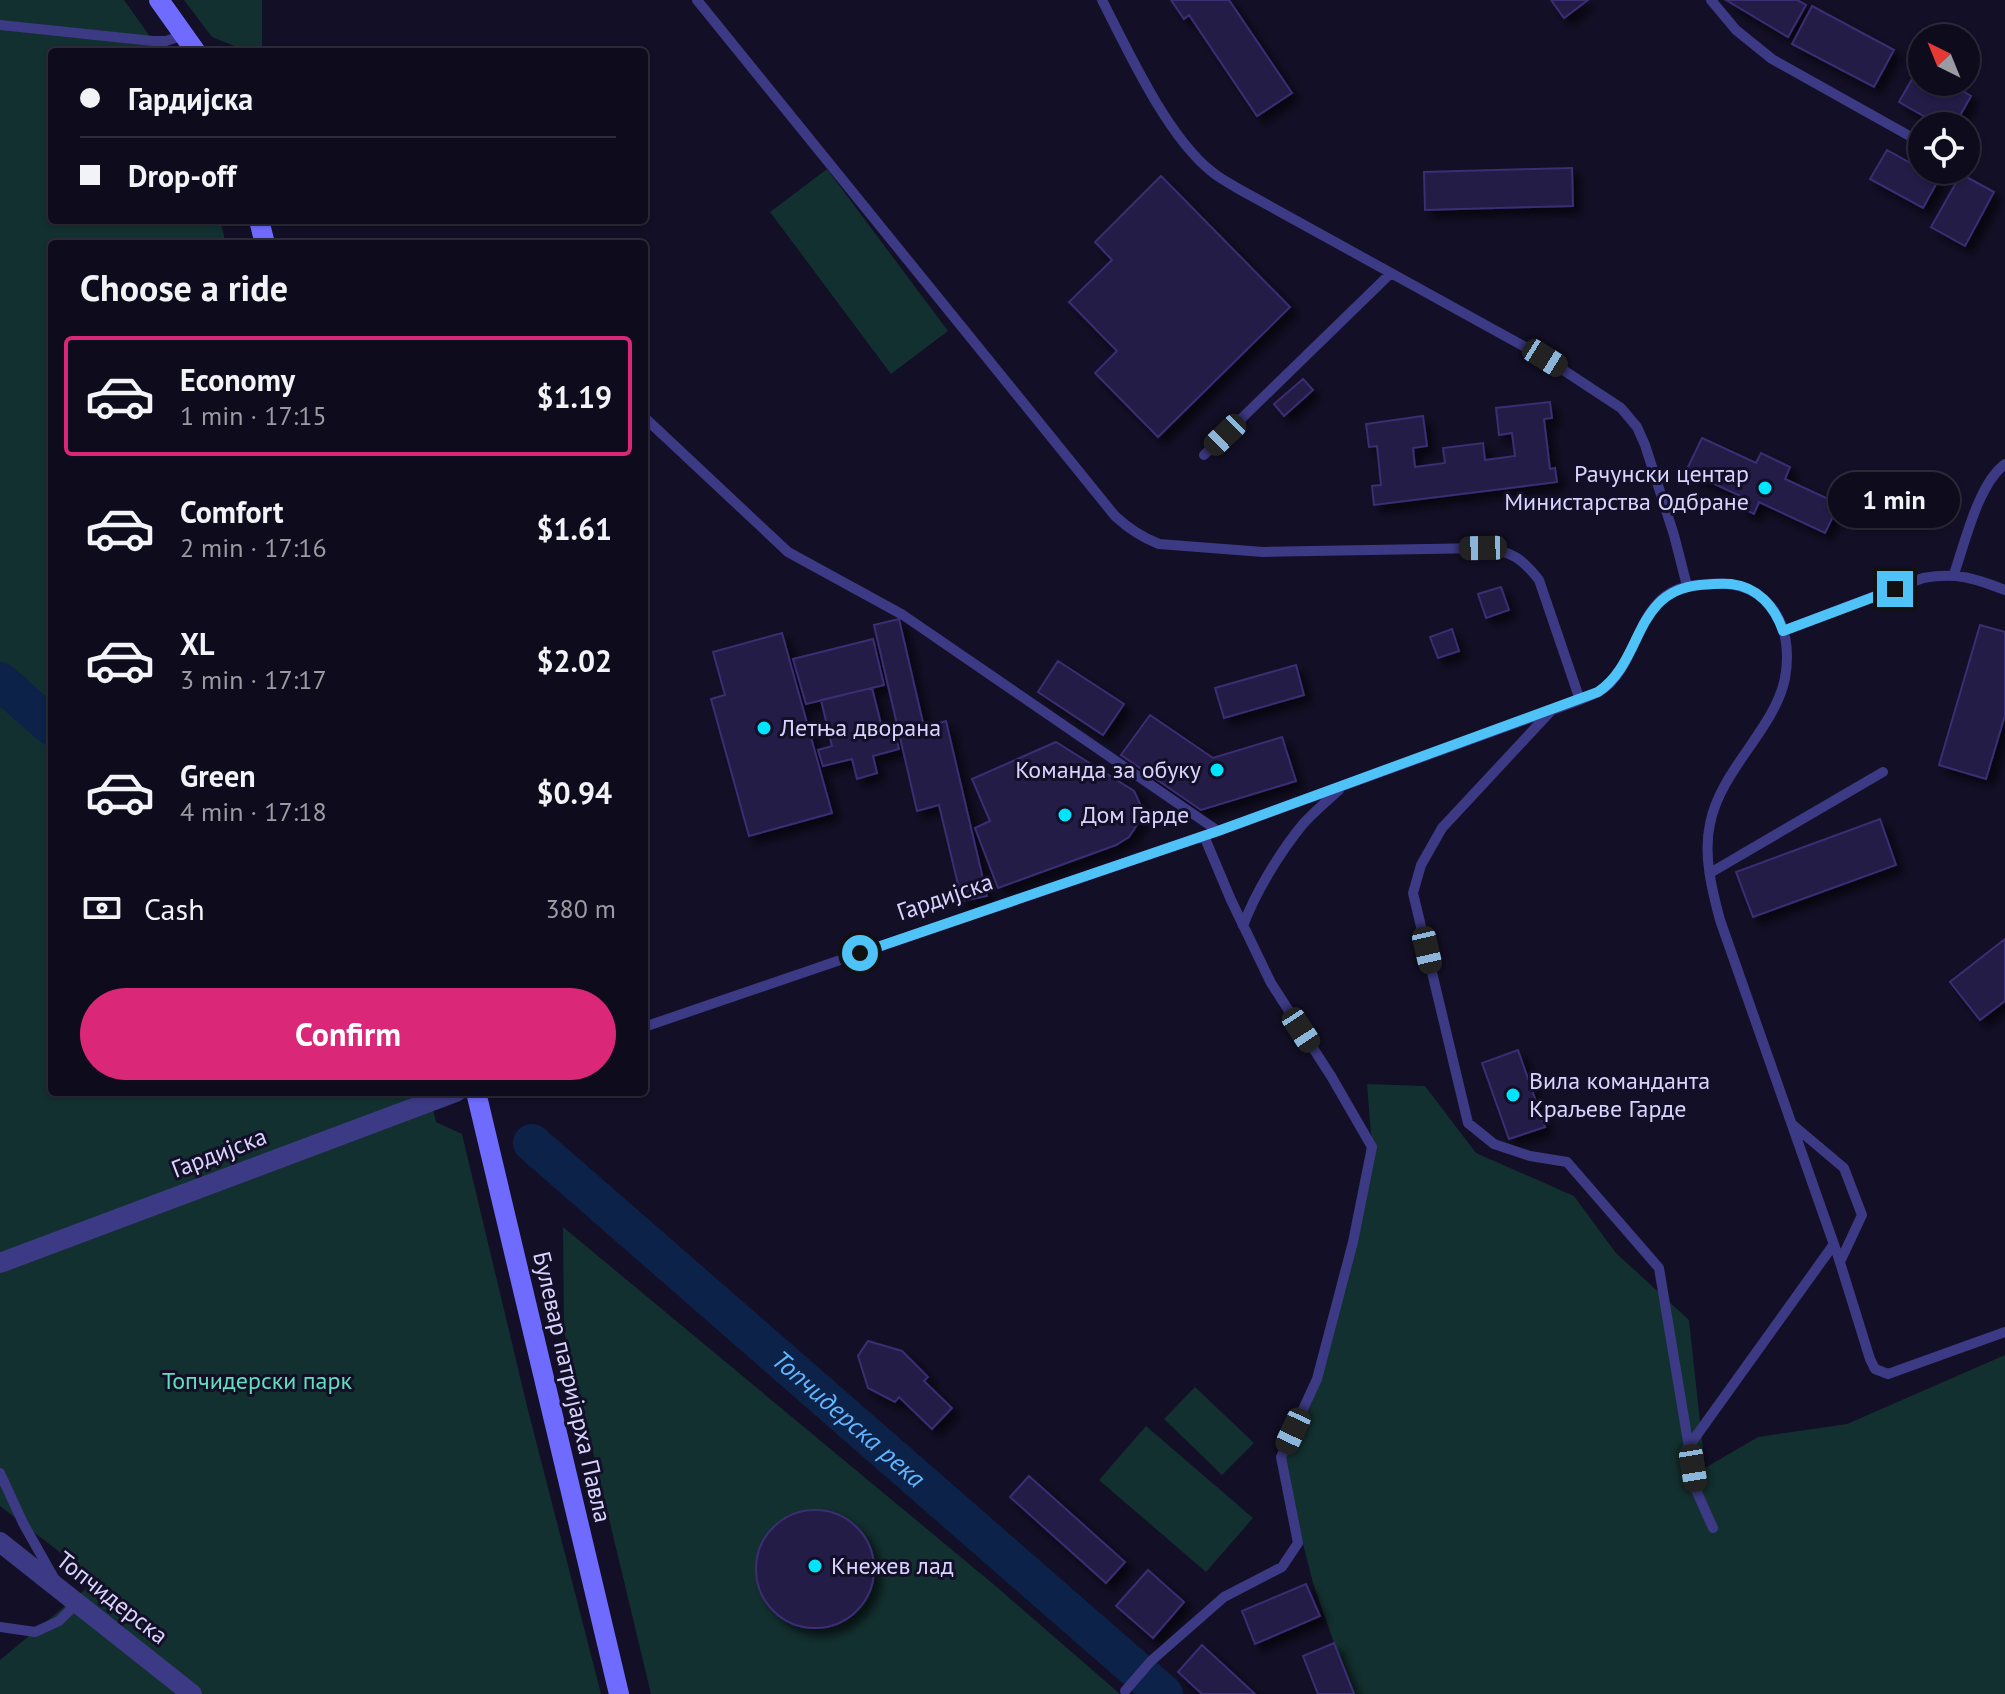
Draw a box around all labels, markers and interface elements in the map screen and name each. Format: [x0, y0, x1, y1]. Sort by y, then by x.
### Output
north arrow [1908, 24, 1980, 96]
map controls [1908, 24, 1980, 184]
text: Гардијска [128, 79, 253, 118]
button: locate [1908, 112, 1980, 184]
text: Drop-off [128, 156, 236, 195]
text: Choose a ride [80, 264, 288, 311]
car [1518, 335, 1572, 381]
icon: car [84, 360, 156, 432]
text: Economy [180, 360, 295, 399]
text: $1.19 [537, 377, 612, 416]
text: 1 min · 17:15 [180, 399, 327, 432]
car [1199, 410, 1251, 460]
place label: Рачунски центар Министарства Одбране [1504, 458, 1749, 517]
callout: 1 min [1829, 473, 1961, 529]
marker: Рачунски центар Министарства Одбране [1756, 479, 1774, 497]
text: 1 min [1862, 483, 1926, 516]
icon: car [84, 492, 156, 564]
text: Comfort [180, 492, 283, 531]
text: $1.61 [537, 509, 612, 548]
text: 2 min · 17:16 [180, 531, 327, 564]
car [1459, 536, 1507, 560]
route end [1877, 571, 1913, 607]
icon: car [84, 624, 156, 696]
text: XL [180, 624, 214, 663]
text: $2.02 [537, 641, 612, 680]
text: 3 min · 17:17 [180, 663, 327, 696]
place label: Летња дворана [779, 712, 941, 743]
marker: Летња дворана [755, 719, 773, 737]
place label: Команда за обуку [1015, 754, 1201, 785]
icon: car [84, 756, 156, 828]
text: Green [180, 756, 255, 795]
marker: Команда за обуку [1208, 761, 1226, 779]
text: $0.94 [537, 773, 612, 812]
text: 4 min · 17:18 [180, 795, 327, 828]
place label: Дом Гарде [1081, 799, 1189, 830]
marker: Дом Гарде [1056, 806, 1074, 824]
street label: Гардијска [893, 866, 997, 927]
icon: cash [80, 886, 124, 930]
text: Cash [144, 889, 205, 928]
text: 380 m [545, 892, 616, 925]
car [1410, 924, 1444, 976]
route start [842, 935, 878, 971]
button: Confirm [80, 988, 616, 1080]
car [1278, 1003, 1324, 1057]
place label: Вила команданта Краљеве Гарде [1529, 1065, 1710, 1124]
marker: Вила команданта Краљеве Гарде [1504, 1086, 1522, 1104]
street label: Гардијска [167, 1120, 271, 1185]
street label: Булевар патријарха Павла [526, 1248, 619, 1525]
water label: Топчидерска река [766, 1343, 933, 1495]
park label: Топчидерски парк [162, 1365, 353, 1396]
car [1272, 1404, 1314, 1458]
car [1677, 1442, 1709, 1494]
street label: Топчидерска [50, 1544, 174, 1651]
place label: Кнежев лад [831, 1550, 954, 1581]
marker: Кнежев лад [806, 1557, 824, 1575]

